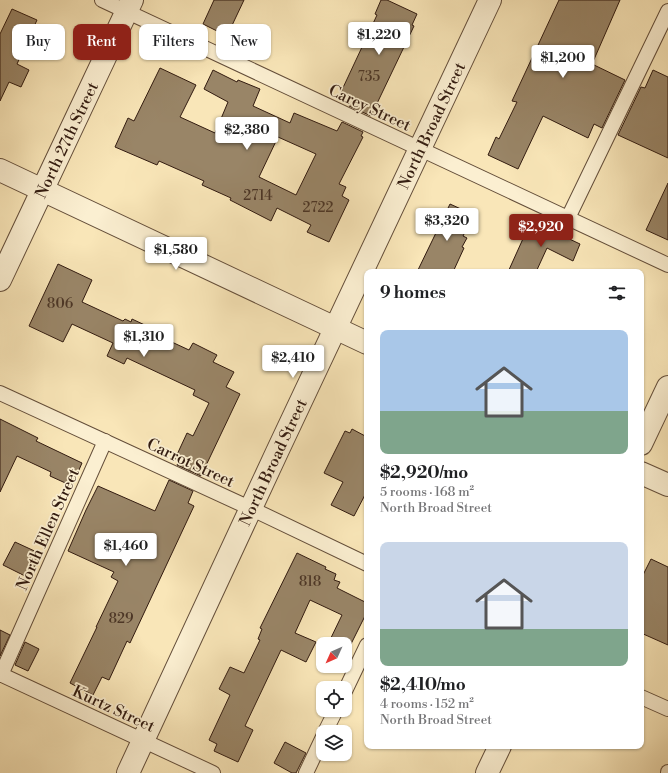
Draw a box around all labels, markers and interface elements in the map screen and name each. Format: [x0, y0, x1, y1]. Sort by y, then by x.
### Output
pin: $1,220 [346, 22, 412, 56]
chip: Buy [12, 24, 65, 60]
chip: Rent [73, 24, 131, 60]
chip: Filters [139, 24, 208, 60]
chip: New [216, 24, 271, 60]
text: $1,220 [357, 27, 401, 43]
pin: $1,200 [530, 45, 596, 79]
text: $1,200 [540, 50, 586, 66]
street label: North Broad Street [393, 59, 470, 192]
house number: 735 [358, 68, 380, 86]
street label: North 27th Street [31, 79, 103, 202]
street label: Carey Street [325, 80, 414, 136]
pin: $2,380 [214, 117, 280, 151]
text: $2,380 [224, 122, 270, 138]
house number: 2714 [243, 187, 273, 205]
house number: 2722 [303, 199, 333, 217]
pin: $3,320 [414, 208, 480, 242]
text: $3,320 [425, 213, 469, 229]
pin: $2,920 [508, 214, 574, 248]
text: $2,920 [518, 219, 564, 235]
pin: $1,580 [143, 237, 209, 271]
text: $1,580 [154, 242, 198, 258]
text: 9 homes [380, 282, 446, 304]
icon: filters [606, 282, 628, 304]
house number: 806 [47, 295, 74, 313]
pin: $1,310 [111, 324, 177, 358]
text: $1,310 [124, 329, 164, 345]
pin: $2,410 [260, 345, 326, 379]
text: $2,410 [271, 350, 315, 366]
icon: home [468, 356, 540, 428]
street label: North Broad Street [235, 395, 312, 529]
street label: Carrot Street [144, 434, 238, 492]
text: $2,920/mo [380, 462, 468, 484]
street label: North Ellen Street [12, 465, 84, 594]
text: 5 rooms · 168 m² [380, 484, 474, 500]
text: North Broad Street [380, 500, 492, 516]
pin: $1,460 [93, 533, 159, 567]
text: $1,460 [104, 538, 148, 554]
icon: home [468, 568, 540, 640]
house number: 818 [299, 573, 321, 591]
house number: 829 [108, 610, 134, 628]
north arrow [316, 637, 352, 673]
map controls [316, 637, 352, 761]
text: $2,410/mo [380, 674, 466, 696]
street label: Kurtz Street [69, 681, 158, 737]
button: locate [316, 681, 352, 717]
text: 4 rooms · 152 m² [380, 696, 474, 712]
text: North Broad Street [380, 712, 492, 728]
button: layers [316, 725, 352, 761]

